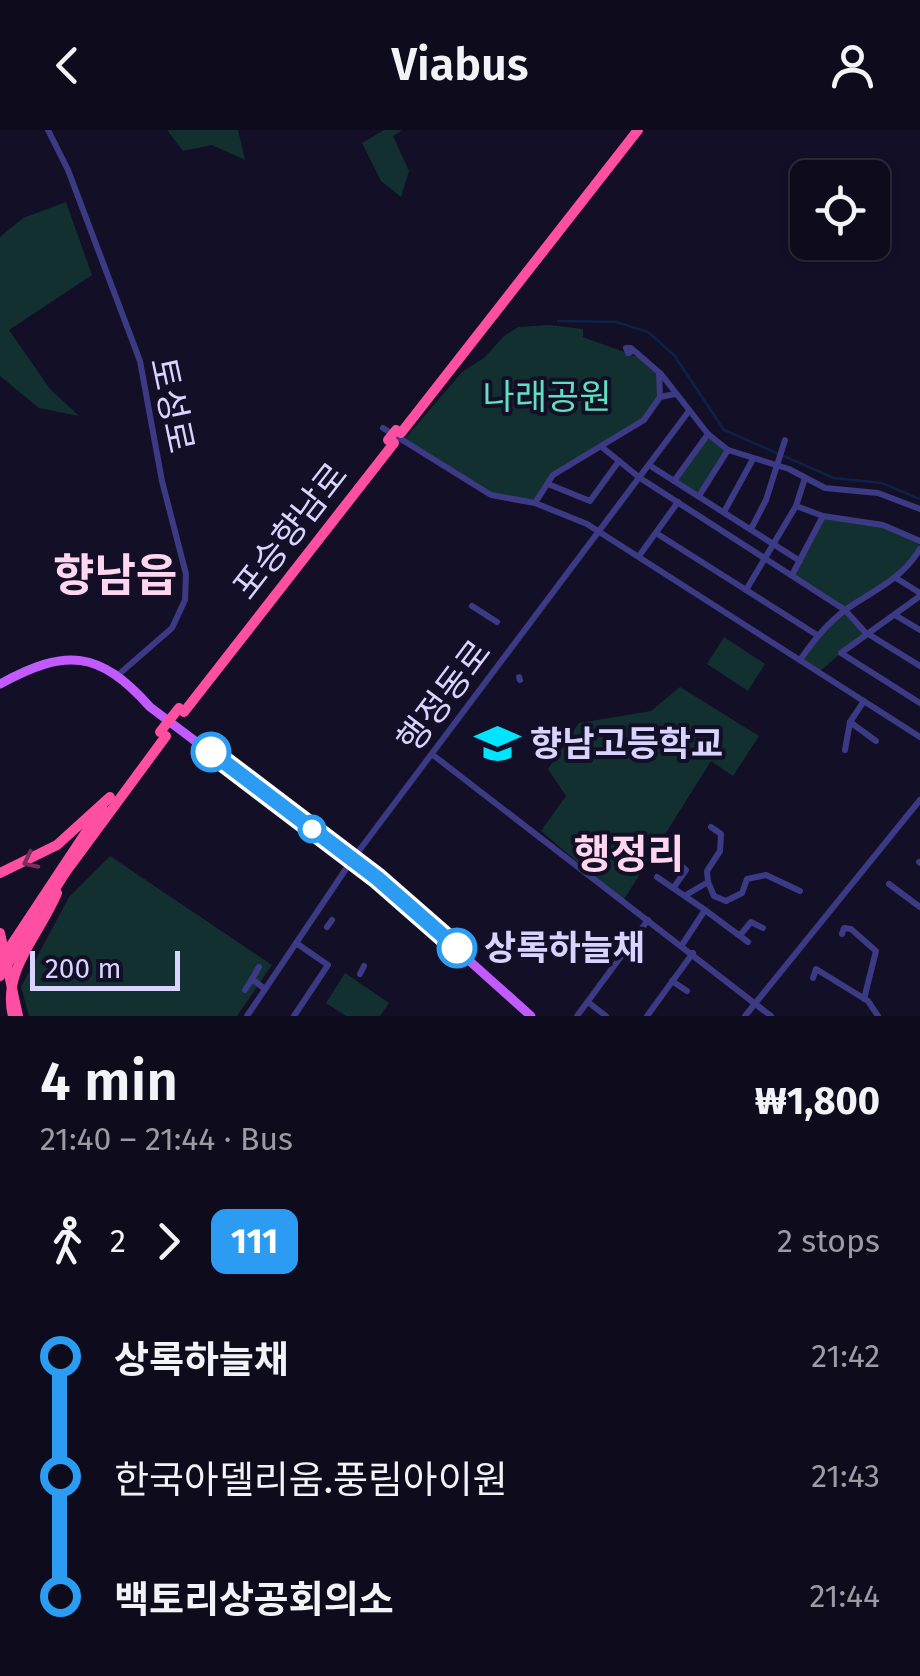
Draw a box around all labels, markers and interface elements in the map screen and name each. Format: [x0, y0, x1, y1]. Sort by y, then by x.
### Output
icon: back [40, 38, 95, 93]
text: Viabus [391, 38, 529, 92]
icon: person [825, 38, 880, 93]
map controls [790, 160, 890, 260]
button: locate [790, 160, 890, 260]
street label: 토성로 [141, 353, 203, 457]
park label: 나래공원 [483, 376, 611, 418]
street label: 포승향남로 [224, 455, 356, 607]
district label: 향남읍 [53, 549, 177, 603]
street label: 행정동로 [388, 632, 500, 760]
school or university icon: 향남고등학교 [473, 720, 521, 768]
place label: 향남고등학교 [530, 723, 723, 765]
unlabelled marker [192, 733, 230, 771]
unlabelled marker [299, 816, 325, 842]
district label: 행정리 [574, 831, 684, 879]
one-way arrow [22, 848, 40, 868]
place label: 상록하늘채 [484, 927, 645, 969]
marker: 상록하늘채 [438, 929, 476, 967]
scale bar [30, 946, 180, 990]
text: 200 m [45, 952, 122, 985]
text: 4 min [40, 1049, 178, 1115]
text: ₩1,800 [755, 1078, 880, 1124]
text: 21:40 – 21:44 · Bus [40, 1120, 293, 1158]
icon: walk [40, 1214, 95, 1269]
icon: forward [141, 1214, 196, 1269]
text: 111 [231, 1220, 278, 1262]
text: 2 [110, 1222, 126, 1260]
text: 2 stops [777, 1222, 880, 1260]
text: 상록하늘채 [114, 1337, 289, 1383]
text: 21:42 [811, 1337, 880, 1375]
text: 한국아델리움.풍림아이원 [114, 1457, 508, 1503]
text: 21:43 [811, 1457, 880, 1495]
text: 백토리상공회의소 [114, 1577, 394, 1623]
text: 21:44 [810, 1577, 880, 1615]

